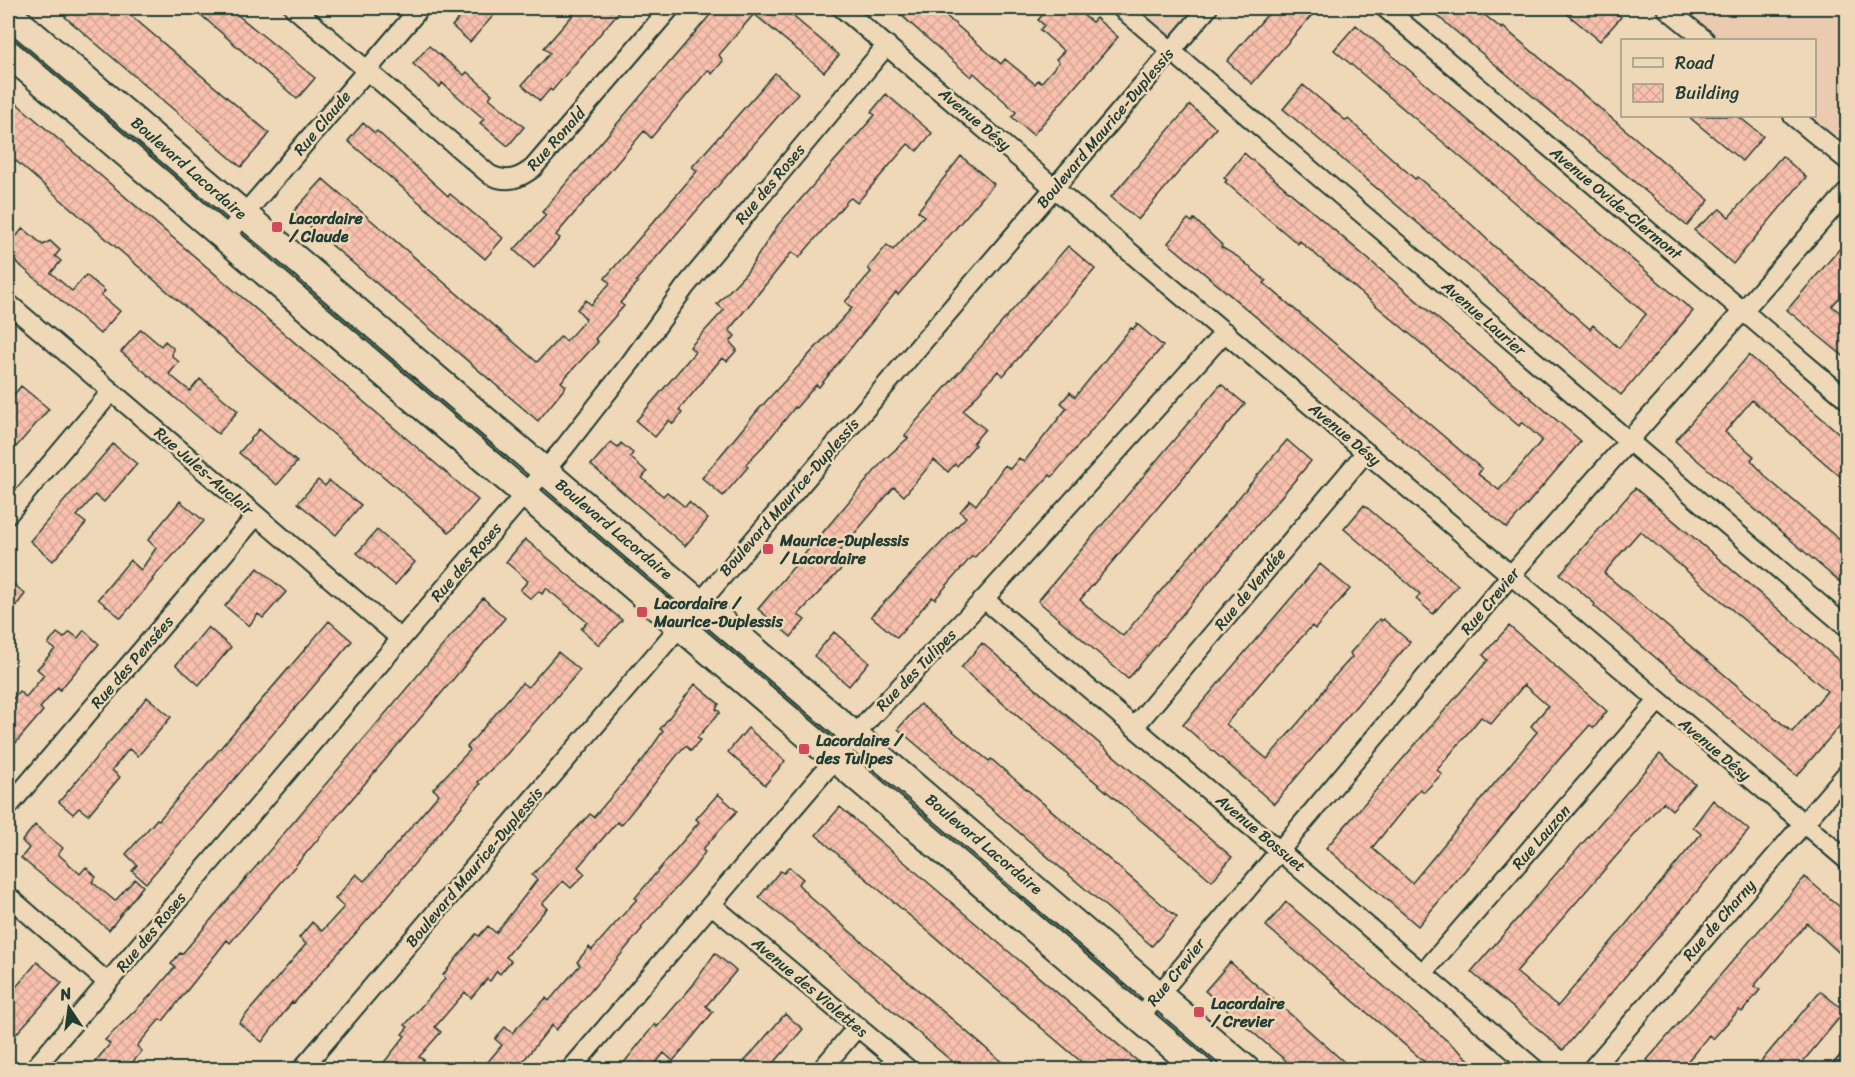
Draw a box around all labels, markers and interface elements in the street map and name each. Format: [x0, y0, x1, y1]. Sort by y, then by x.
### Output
legend [1621, 39, 1816, 117]
street label: Boulevard Maurice-Duplessis [1029, 40, 1182, 215]
text: Road [1675, 47, 1715, 79]
text: Building [1675, 77, 1739, 109]
street label: Avenue Désy [931, 79, 1019, 159]
street label: Rue Claude [286, 84, 358, 162]
street label: Rue Ronald [519, 99, 594, 178]
street label: Boulevard Lacordaire [124, 109, 254, 227]
street label: Rue des Roses [727, 137, 813, 231]
street label: Avenue Ovide-Clermont [1542, 138, 1689, 268]
place label: Lacordaire / Claude [288, 204, 364, 251]
marker: Lacordaire / Claude [270, 220, 284, 234]
street label: Avenue Laurier [1434, 272, 1534, 364]
street label: Avenue Désy [1301, 394, 1389, 474]
street label: Boulevard Maurice-Duplessis [711, 410, 867, 583]
street label: Rue Jules-Auclair [147, 419, 262, 524]
street label: Boulevard Lacordaire [548, 471, 680, 587]
street label: Rue des Roses [423, 515, 510, 609]
place label: Maurice-Duplessis / Lacordaire [779, 526, 909, 573]
street label: Rue de Vendée [1206, 541, 1294, 637]
marker: Maurice-Duplessis / Lacordaire [761, 542, 775, 556]
street label: Rue Crevier [1453, 559, 1528, 642]
place label: Lacordaire / Maurice-Duplessis [653, 589, 783, 636]
marker: Lacordaire / Maurice-Duplessis [635, 605, 649, 619]
street label: Rue des Pensées [83, 608, 181, 715]
street label: Rue des Tulipes [868, 621, 964, 719]
street label: Avenue Désy [1671, 709, 1759, 789]
place label: Lacordaire / des Tulipes [816, 726, 904, 773]
marker: Lacordaire / des Tulipes [797, 742, 811, 756]
street label: Boulevard Maurice-Duplessis [398, 779, 551, 954]
street label: Boulevard Lacordaire [918, 786, 1050, 902]
street label: Avenue Bossuet [1209, 786, 1313, 880]
street label: Rue Lauzon [1504, 797, 1578, 876]
street label: Rue de Charny [1675, 872, 1763, 968]
street label: Rue des Roses [108, 885, 194, 979]
street label: Avenue des Violettes [744, 929, 875, 1045]
street label: Rue Crevier [1139, 930, 1214, 1013]
north arrow [39, 978, 99, 1038]
text: N [56, 978, 75, 1009]
place label: Lacordaire / Crevier [1210, 989, 1286, 1036]
marker: Lacordaire / Crevier [1192, 1005, 1206, 1019]

